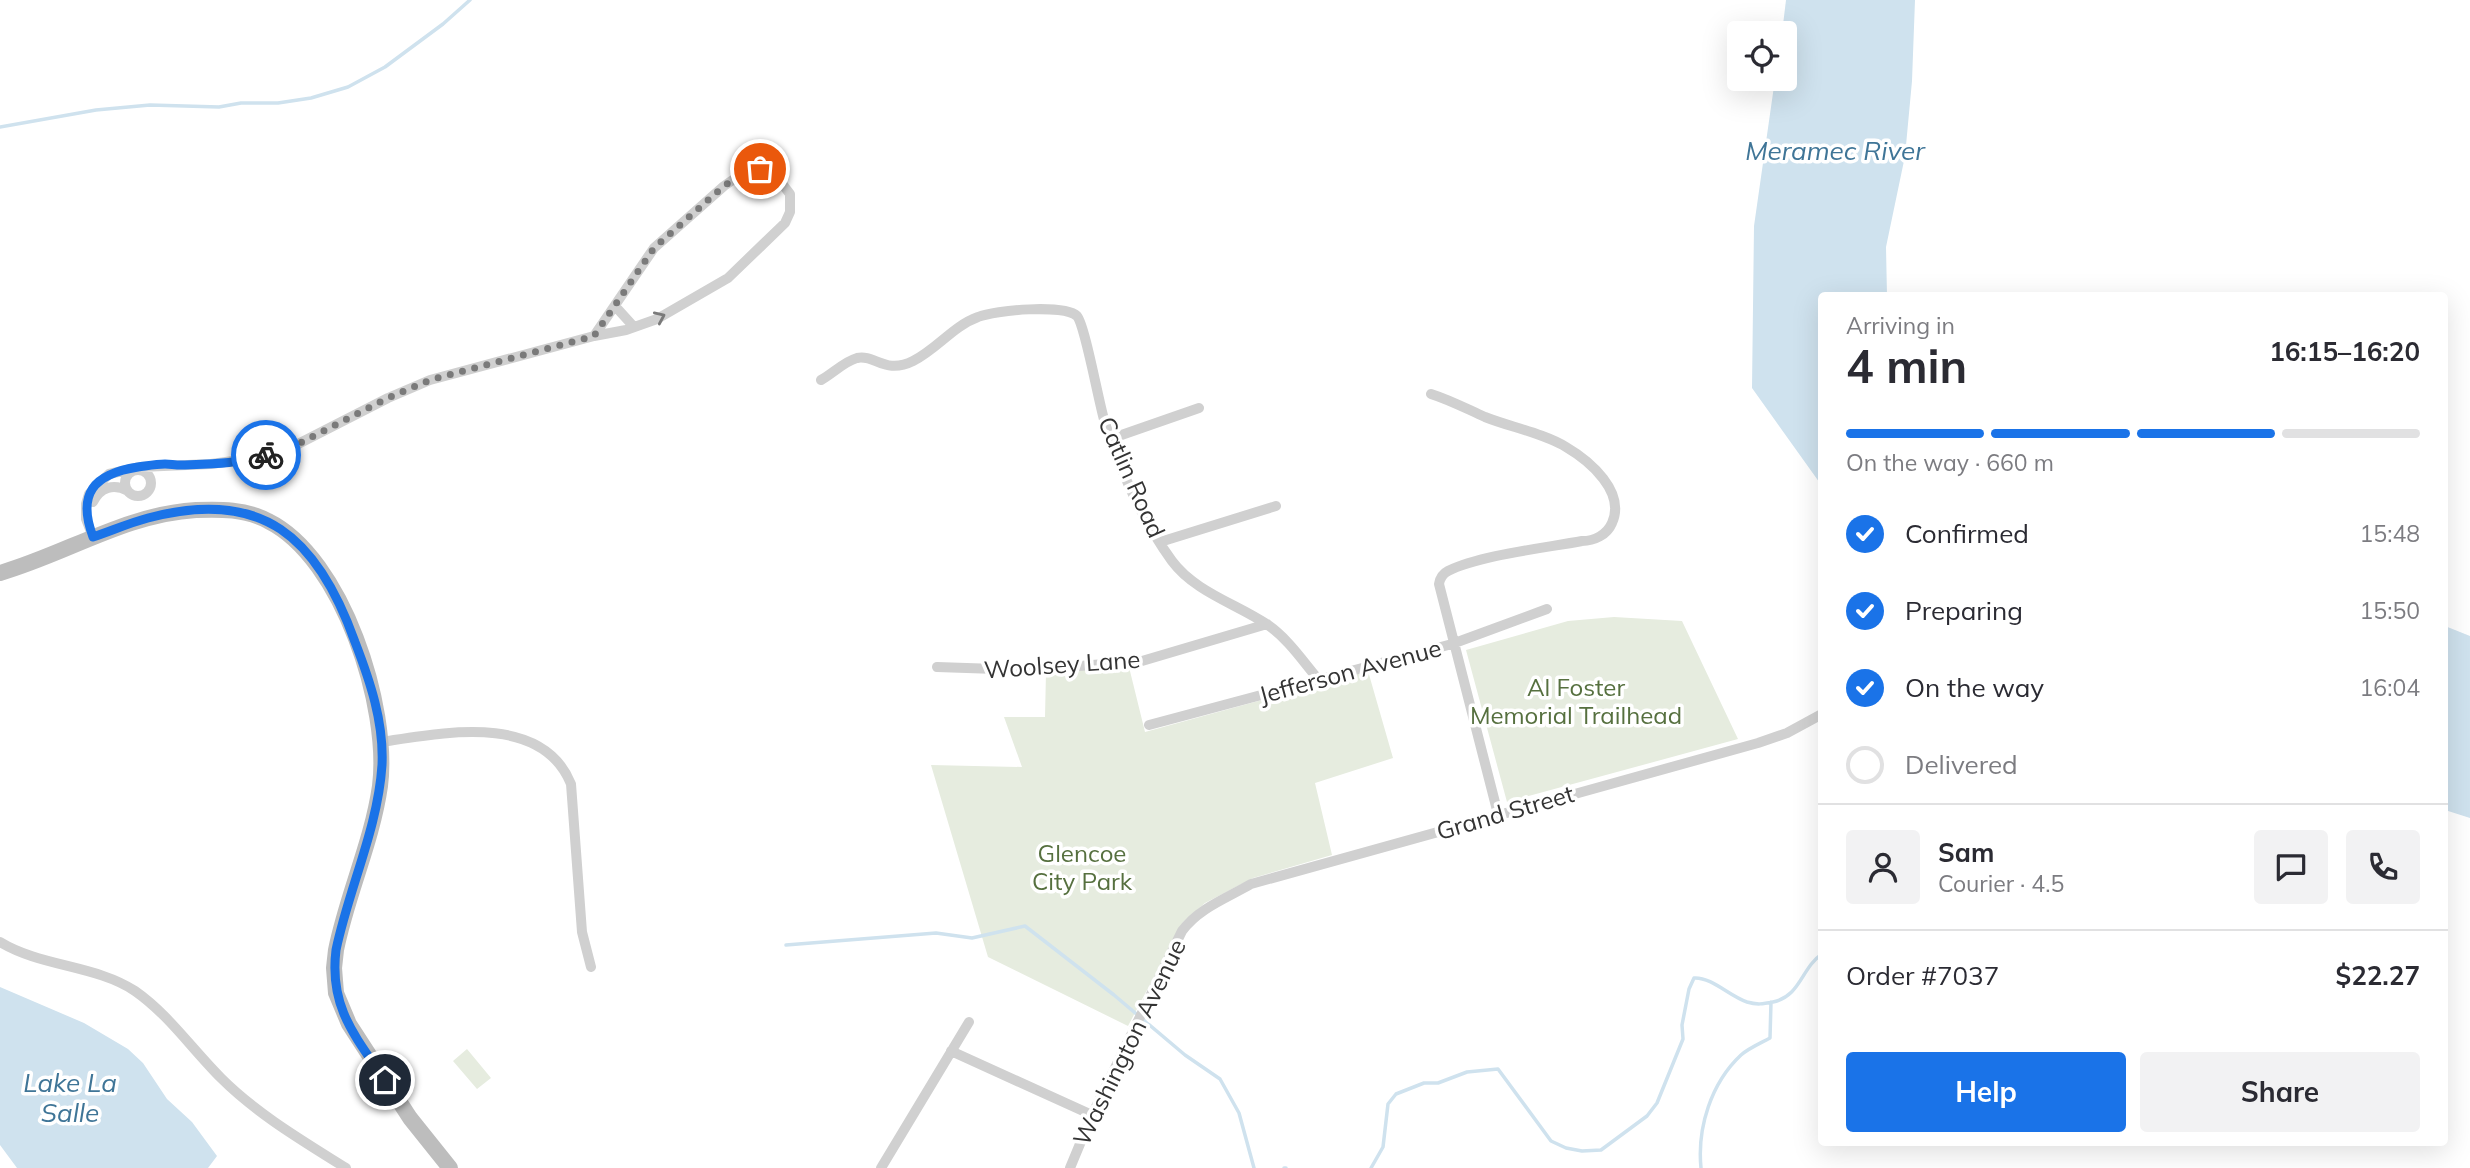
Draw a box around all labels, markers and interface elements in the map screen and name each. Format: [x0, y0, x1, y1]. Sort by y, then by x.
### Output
map controls [1727, 21, 1797, 91]
button: locate [1727, 21, 1797, 91]
water label: Meramec River [1745, 134, 1926, 167]
pin [730, 139, 790, 199]
icon: bag [741, 150, 779, 188]
one-way arrow [653, 311, 665, 325]
text: Arriving in [1846, 311, 1955, 340]
text: 16:15–16:20 [2269, 335, 2420, 368]
text: 4 min [1846, 337, 1967, 395]
street label: Catlin Road [1092, 412, 1172, 542]
courier [231, 420, 301, 490]
icon: bike [247, 436, 285, 474]
text: On the way · 660 m [1846, 448, 2054, 477]
icon: check [1846, 515, 1884, 553]
text: Confirmed [1905, 517, 2029, 550]
text: 15:48 [2360, 519, 2420, 548]
icon: check [1846, 592, 1884, 630]
text: Preparing [1905, 594, 2023, 627]
text: 15:50 [2360, 596, 2420, 625]
street label: Jefferson Avenue [1256, 632, 1444, 710]
street label: Woolsey Lane [983, 644, 1141, 684]
icon: check [1846, 669, 1884, 707]
text: On the way [1905, 671, 2044, 704]
park label: Al Foster Memorial Trailhead [1470, 672, 1682, 730]
text: 16:04 [2360, 673, 2420, 702]
text: Delivered [1905, 748, 2018, 781]
street label: Grand Street [1433, 778, 1577, 846]
button: person [1846, 830, 1920, 904]
button: chat [2254, 830, 2328, 904]
button: phone [2346, 830, 2420, 904]
text: Sam [1938, 836, 1994, 869]
park label: Glencoe City Park [1032, 838, 1133, 896]
text: Courier · 4.5 [1938, 869, 2064, 898]
street label: Washington Avenue [1066, 934, 1192, 1150]
text: Order #7037 [1846, 959, 1999, 992]
text: $22.27 [2336, 959, 2420, 992]
pin [355, 1050, 415, 1110]
button: Help [1846, 1052, 2126, 1132]
button: Share [2140, 1052, 2420, 1132]
icon: home [366, 1061, 404, 1099]
water label: Lake La Salle [23, 1066, 117, 1129]

